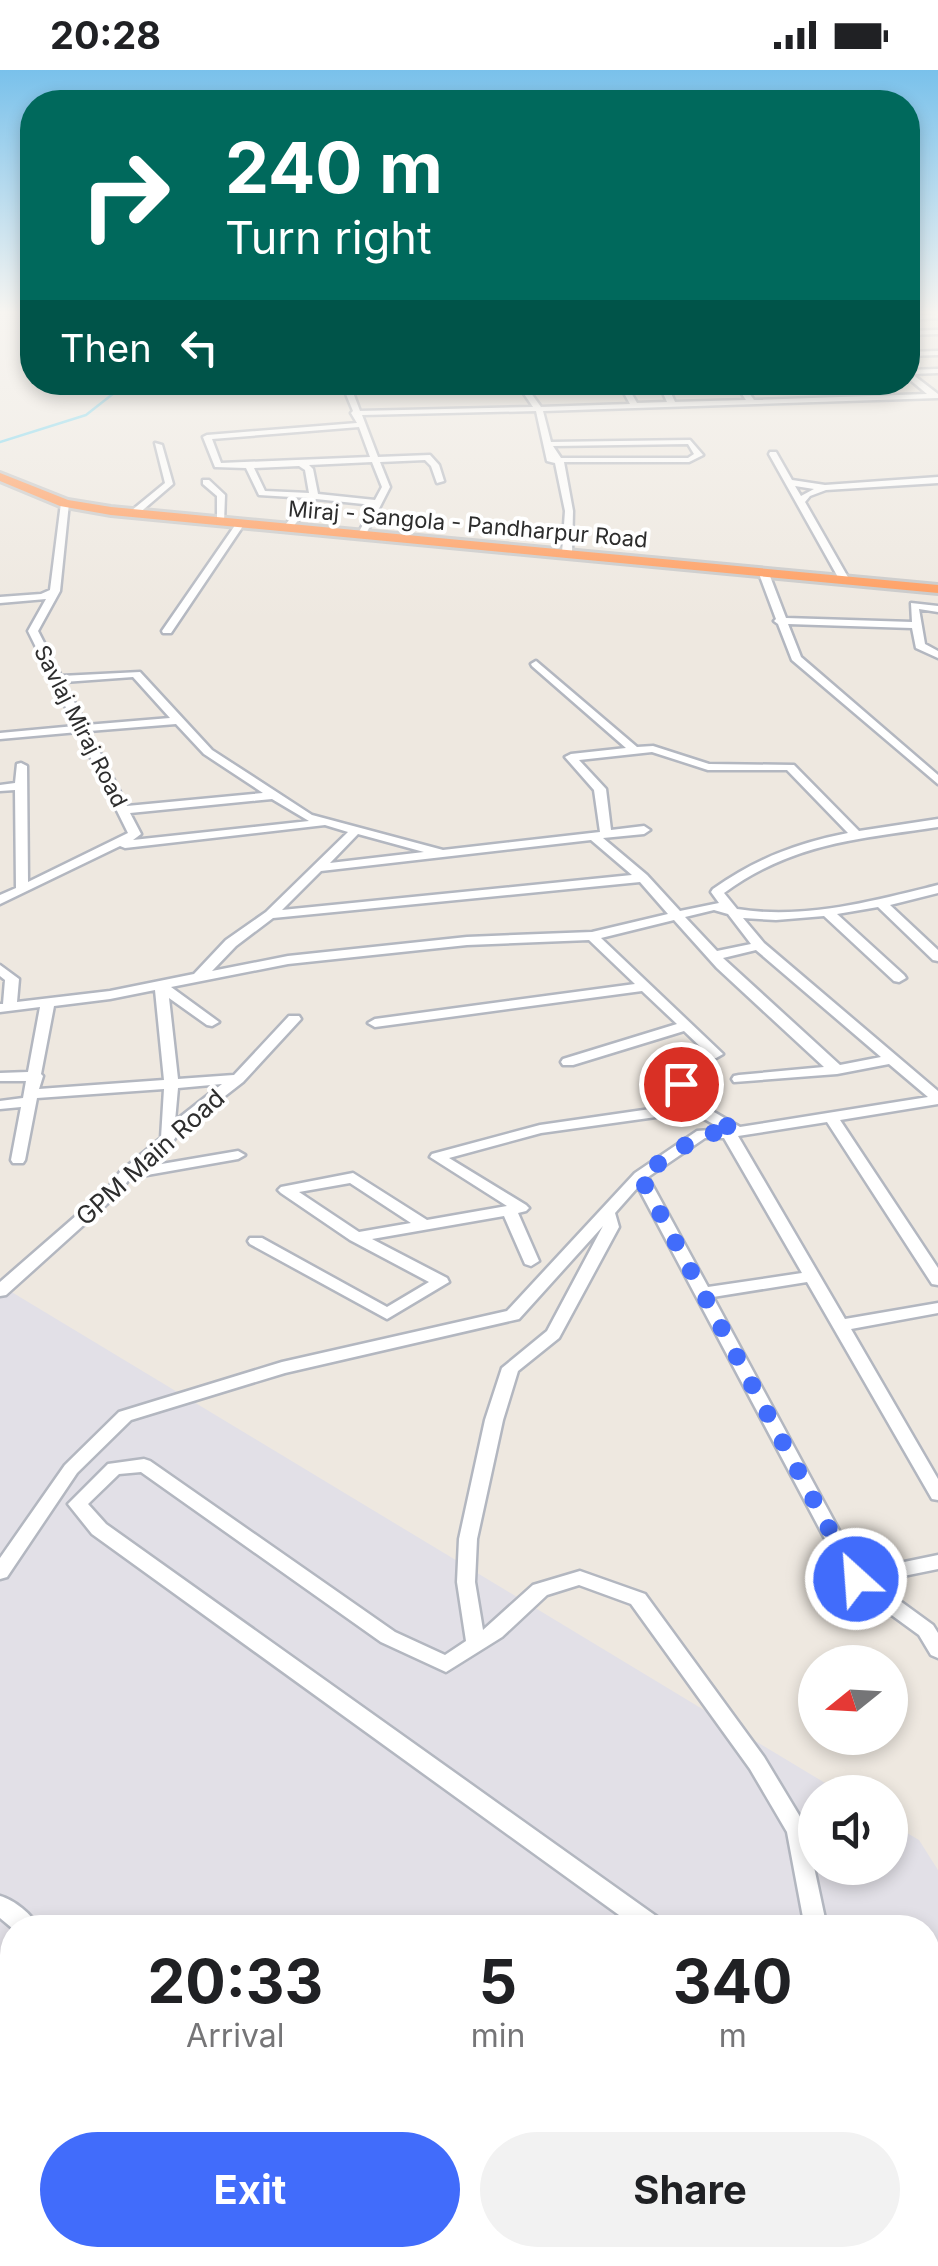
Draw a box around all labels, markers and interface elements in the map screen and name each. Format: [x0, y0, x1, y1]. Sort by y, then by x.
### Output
text: 20:28 [50, 12, 161, 58]
text: 240 m [225, 125, 443, 210]
icon: right [60, 130, 190, 260]
text: Turn right [225, 210, 432, 265]
icon: left [172, 320, 227, 375]
text: Then [60, 325, 152, 371]
street label: Miraj - Sangola - Pandharpur Road [287, 495, 649, 553]
street label: Savlaj Miraj Road [29, 641, 133, 811]
pin [639, 1042, 724, 1127]
icon: arrive [654, 1057, 709, 1112]
street label: GPM Main Road [70, 1083, 230, 1231]
position arrow [804, 1527, 908, 1631]
north arrow [798, 1645, 908, 1755]
map controls [798, 1645, 908, 1885]
button: sound [798, 1775, 908, 1885]
text: 20:33 [147, 1945, 323, 2017]
text: 5 [479, 1945, 517, 2017]
text: 340 [673, 1945, 793, 2017]
text: Arrival [186, 2016, 285, 2055]
text: min [471, 2016, 525, 2055]
text: m [719, 2016, 747, 2055]
button: Exit [40, 2132, 460, 2247]
button: Share [480, 2132, 900, 2247]

